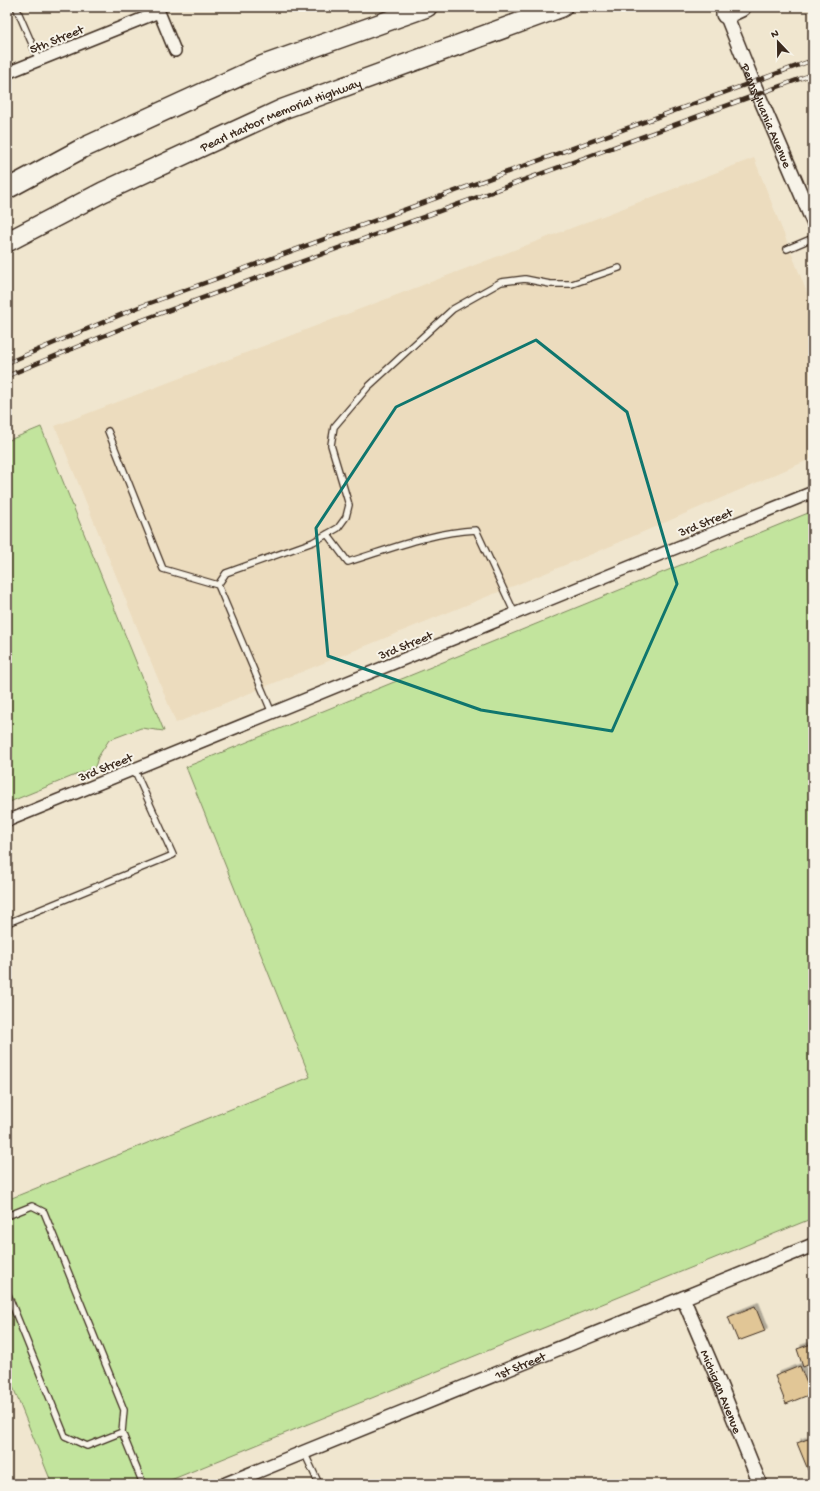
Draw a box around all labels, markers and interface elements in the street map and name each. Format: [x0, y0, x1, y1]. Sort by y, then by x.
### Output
street label: 5th Street [28, 22, 88, 58]
north arrow [758, 22, 798, 62]
text: N [769, 28, 781, 41]
street label: Pennsylvania Avenue [736, 61, 794, 171]
street label: Pearl Harbor Memorial Highway [197, 76, 364, 157]
street label: 3rd Street [676, 505, 737, 541]
street label: 3rd Street [376, 628, 437, 664]
street label: 3rd Street [76, 750, 137, 786]
street label: Michigan Avenue [696, 1348, 744, 1436]
street label: 1st Street [492, 1349, 550, 1384]

